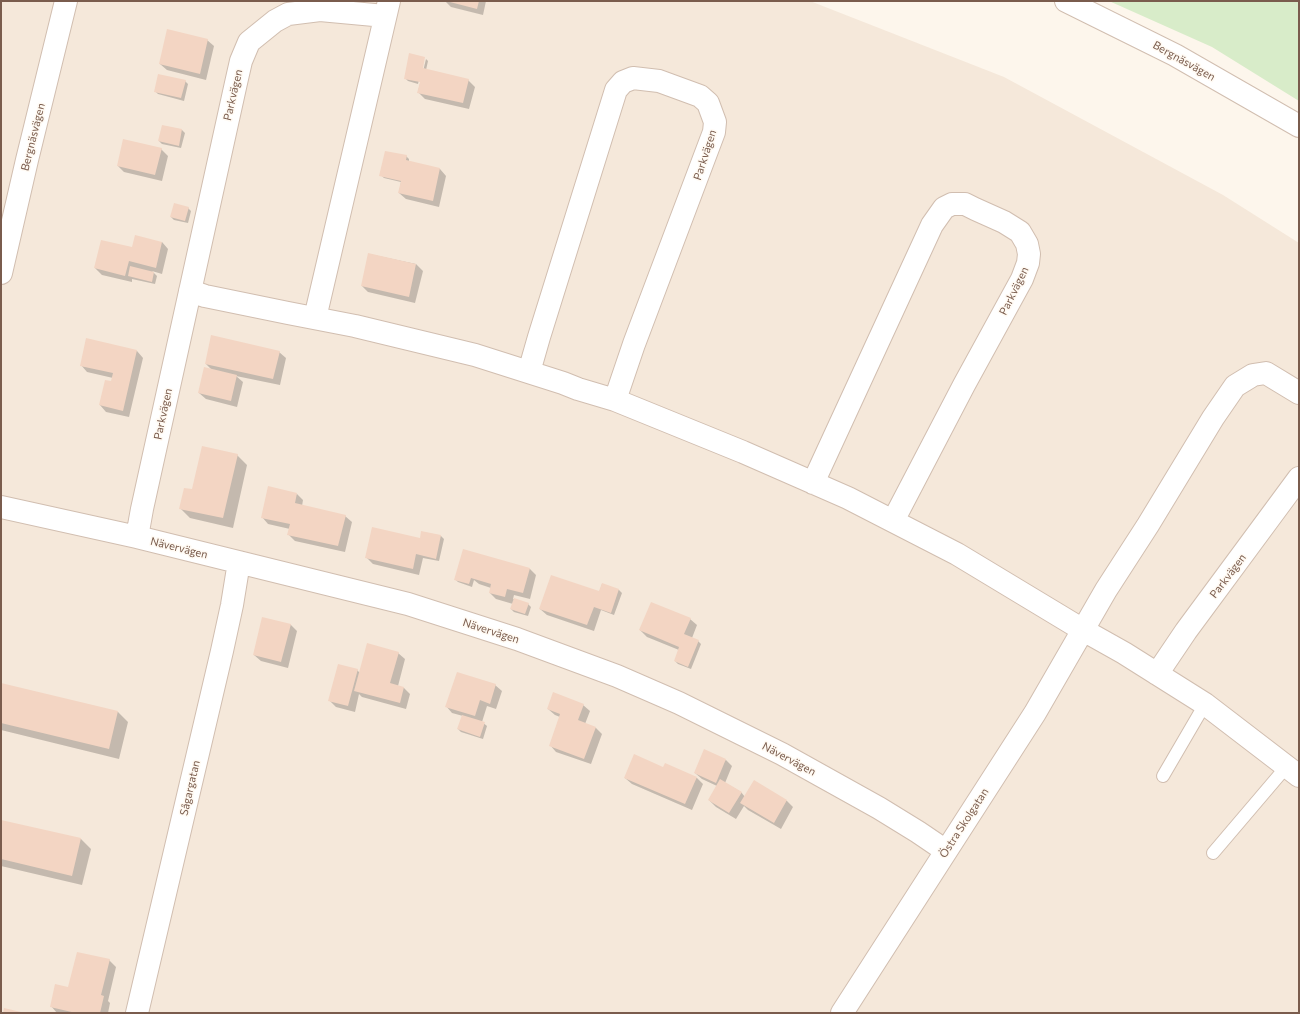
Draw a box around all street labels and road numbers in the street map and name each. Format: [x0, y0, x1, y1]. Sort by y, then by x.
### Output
street label: Bergnäsvägen [1150, 38, 1218, 84]
street label: Parkvägen [221, 68, 245, 122]
street label: Bergnäsvägen [18, 102, 48, 172]
street label: Parkvägen [691, 128, 719, 182]
street label: Parkvägen [997, 265, 1031, 317]
street label: Parkvägen [151, 387, 175, 441]
street label: Nävervägen [149, 534, 209, 562]
street label: Parkvägen [1207, 551, 1249, 601]
street label: Nävervägen [461, 616, 521, 646]
street label: Nävervägen [760, 739, 818, 779]
street label: Sågargatan [177, 759, 203, 817]
street label: Östra Skolgatan [937, 786, 991, 860]

